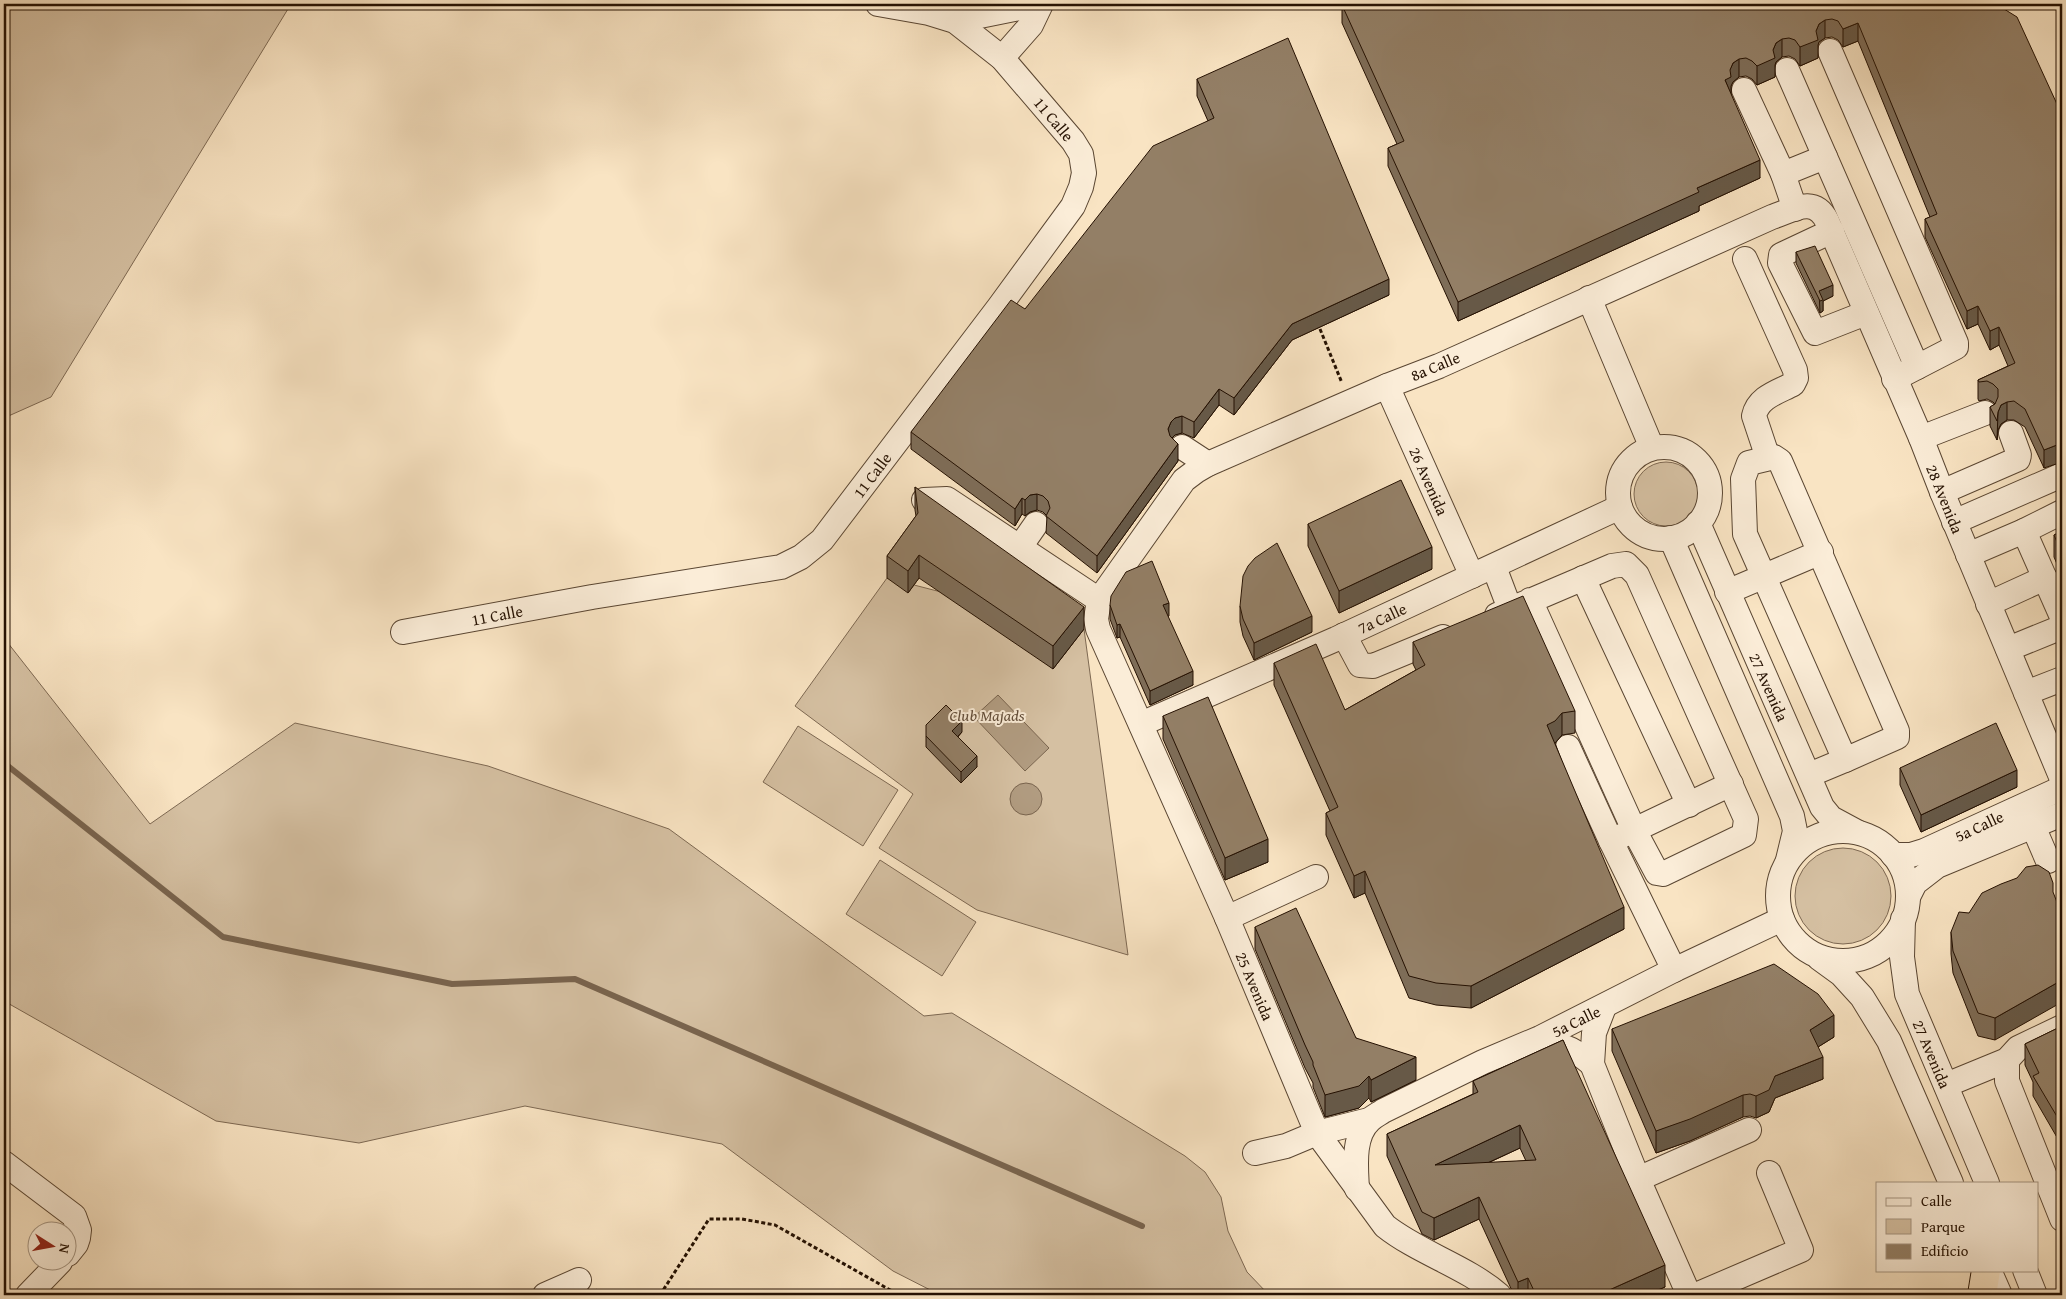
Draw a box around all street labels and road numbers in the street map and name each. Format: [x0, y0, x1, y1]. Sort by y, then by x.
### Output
street label: 11 Calle [1028, 91, 1080, 147]
street label: 8a Calle [1407, 345, 1463, 387]
street label: 26 Avenida [1403, 443, 1455, 519]
street label: 11 Calle [847, 447, 897, 503]
street label: 28 Avenida [1920, 461, 1970, 538]
street label: 7a Calle [1354, 596, 1410, 640]
street label: 11 Calle [469, 598, 525, 632]
street label: 27 Avenida [1743, 649, 1795, 725]
street label: 5a Calle [1951, 804, 2007, 848]
street label: 25 Avenida [1230, 948, 1280, 1024]
street label: 5a Calle [1548, 999, 1604, 1043]
street label: 27 Avenida [1907, 1016, 1957, 1092]

